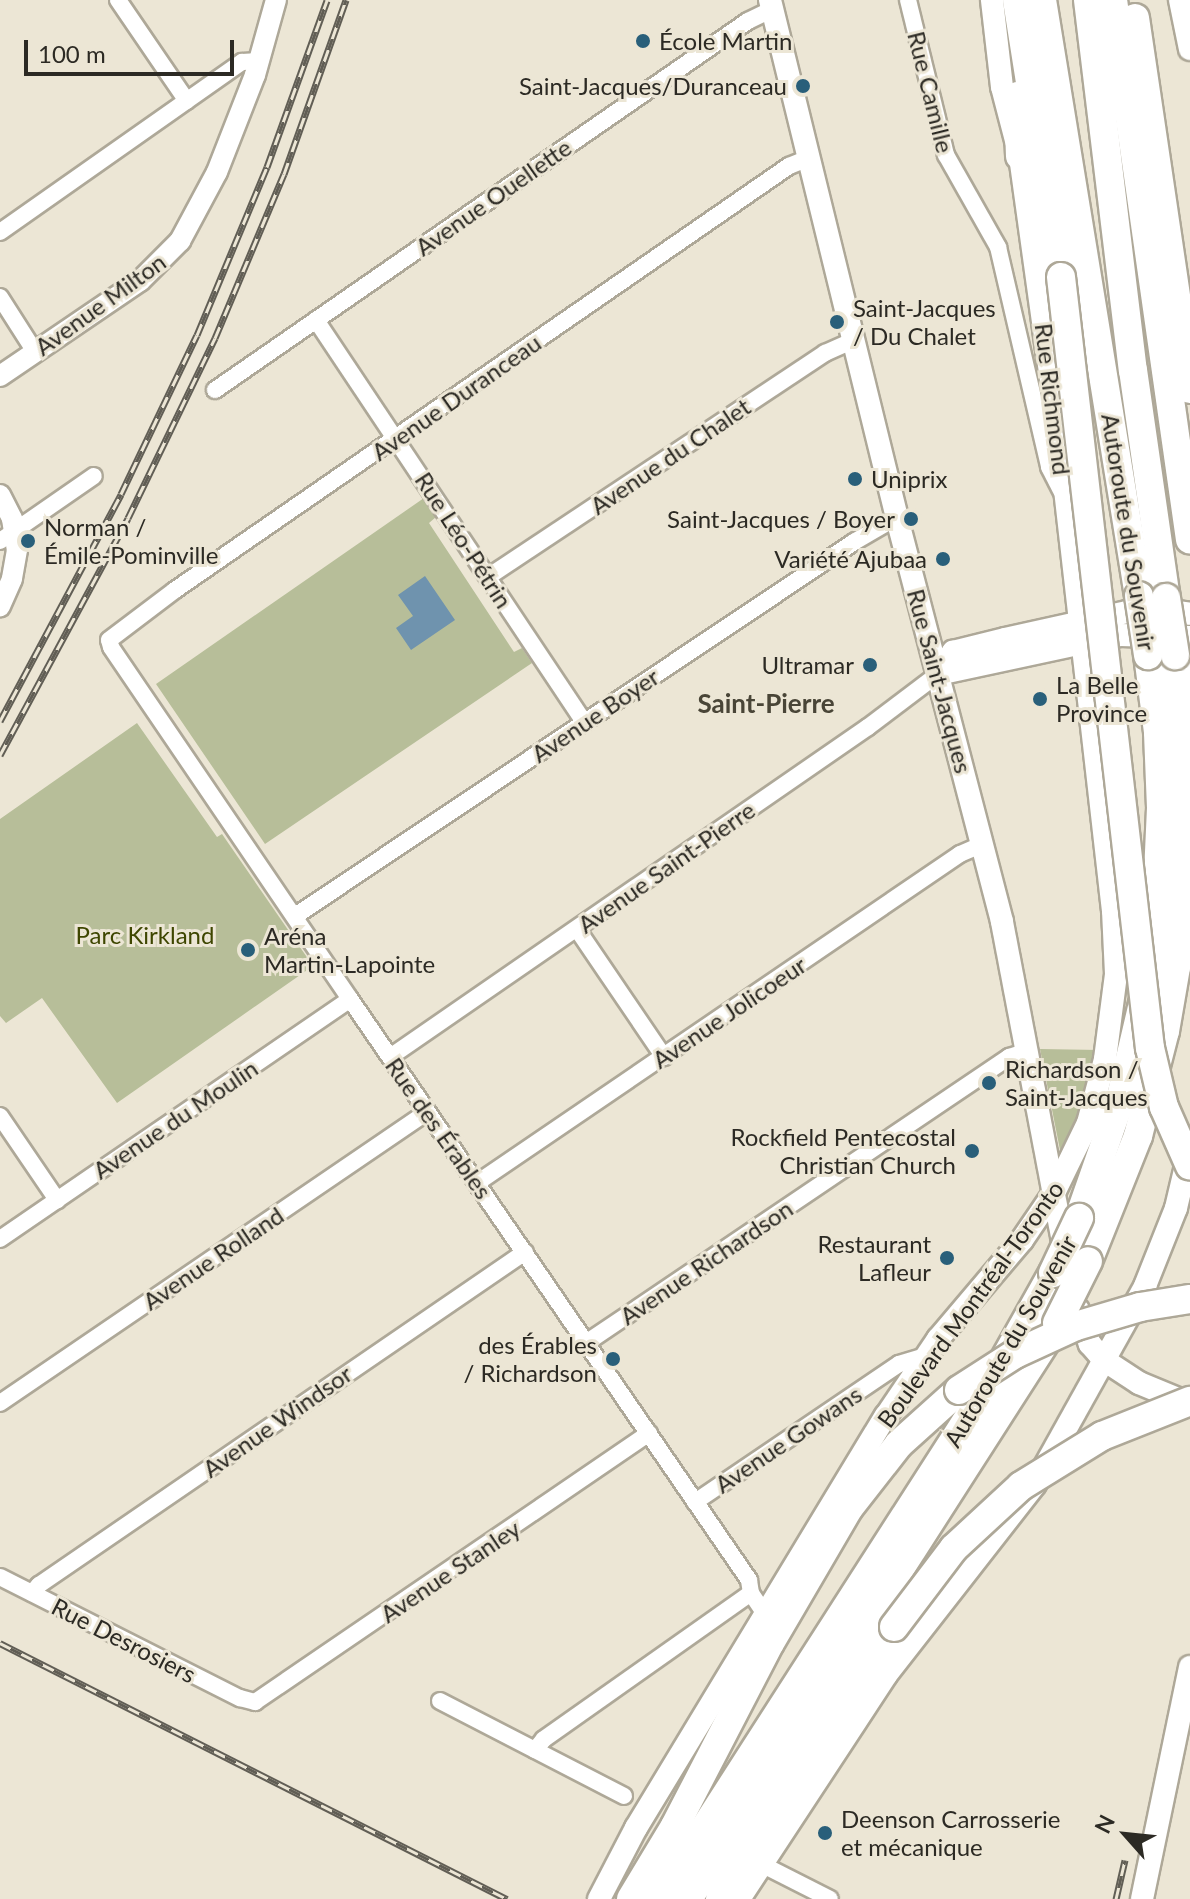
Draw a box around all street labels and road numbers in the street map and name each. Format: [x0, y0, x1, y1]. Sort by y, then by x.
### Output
street label: Rue Camille [902, 28, 960, 156]
street label: Avenue Ouellette [410, 133, 576, 261]
street label: Avenue Milton [29, 247, 171, 361]
street label: Rue Richmond [1029, 322, 1077, 476]
street label: Avenue Duranceau [366, 328, 546, 466]
street label: Avenue du Chalet [585, 392, 755, 520]
street label: Autoroute du Souvenir [1096, 411, 1162, 653]
street label: Rue Léo-Pétrin [409, 467, 519, 613]
street label: Rue Saint-Jacques [902, 586, 978, 776]
street label: Avenue Boyer [526, 662, 664, 768]
street label: Avenue Saint-Pierre [572, 795, 760, 939]
street label: Avenue Jolicoeur [646, 950, 812, 1074]
street label: Rue des Érables [380, 1052, 498, 1204]
street label: Avenue du Moulin [87, 1053, 263, 1185]
street label: Boulevard Montréal-Toronto [871, 1175, 1069, 1433]
street label: Avenue Richardson [614, 1194, 798, 1330]
street label: Avenue Rolland [137, 1200, 289, 1316]
street label: Autoroute du Souvenir [938, 1230, 1082, 1452]
street label: Avenue Windsor [197, 1359, 357, 1483]
street label: Avenue Gowans [709, 1379, 867, 1499]
street label: Avenue Stanley [375, 1514, 525, 1628]
street label: Rue Desrosiers [47, 1591, 201, 1689]

